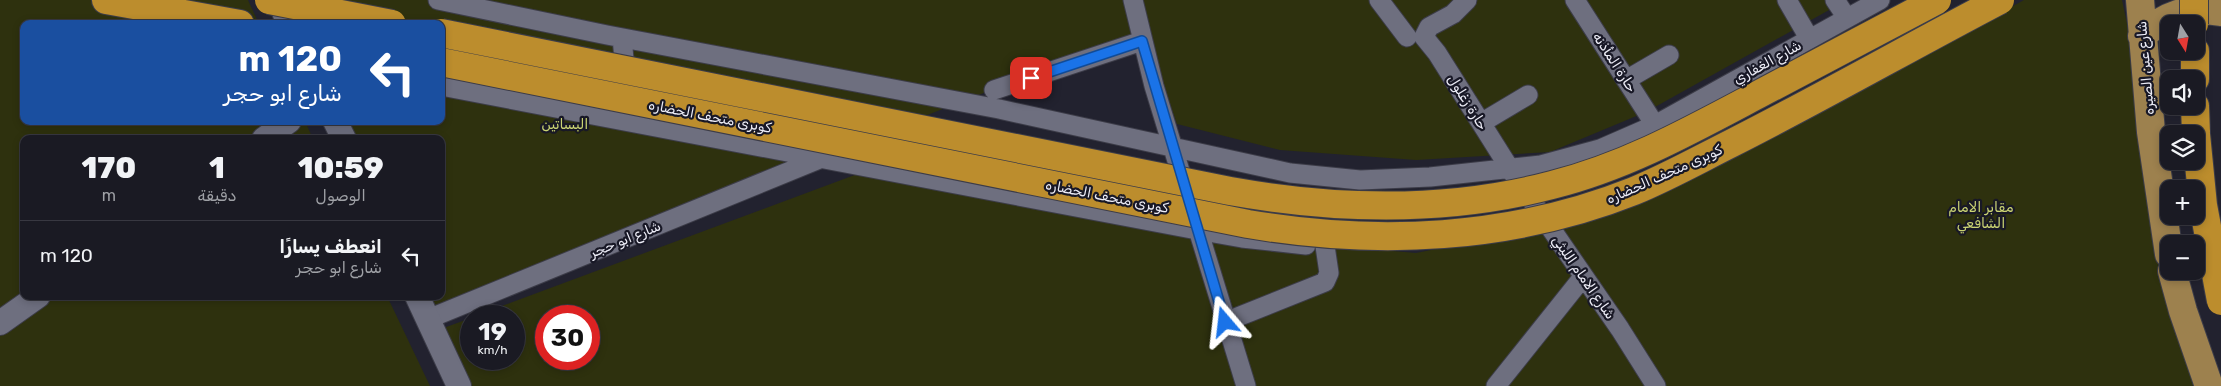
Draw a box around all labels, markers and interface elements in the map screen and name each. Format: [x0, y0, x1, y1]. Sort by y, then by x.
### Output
north arrow [2160, 15, 2205, 60]
map controls [2160, 15, 2205, 280]
street label: شارع عين الصيره [2133, 20, 2160, 116]
street label: حارة المأذنه [1589, 29, 1640, 96]
street label: شارع الغفاري [1730, 37, 1805, 90]
text: 120 m [239, 38, 342, 80]
icon: left [360, 40, 425, 105]
pin [1010, 57, 1052, 99]
icon: arrive [1017, 64, 1045, 92]
button: sound [2160, 70, 2205, 115]
street label: حارة زغلول [1444, 71, 1491, 133]
text: شارع ابو حجر [224, 80, 342, 107]
street label: كوبرى متحف الحضاره [647, 96, 774, 137]
park label: البساتين [542, 116, 588, 133]
button: layers [2160, 125, 2205, 170]
street label: كوبرى متحف الحضاره [1604, 141, 1725, 208]
text: 170 [81, 150, 136, 186]
text: 1 [209, 150, 225, 186]
text: 10:59 [298, 150, 384, 186]
street label: كوبرى متحف الحضاره [1044, 176, 1171, 217]
button: + [2160, 180, 2205, 225]
text: m [102, 186, 116, 205]
text: دقيقة [198, 186, 236, 205]
text: الوصول [315, 186, 366, 205]
park label: مقابر الامام الشافعي [1949, 199, 2014, 234]
street label: شارع ابو حجر [586, 217, 664, 264]
street label: شارع الامام الليثي [1547, 232, 1619, 324]
text: انعطف يسارًا [279, 235, 382, 258]
button: − [2160, 235, 2205, 280]
icon: left [397, 242, 425, 270]
text: 120 m [40, 244, 93, 267]
text: شارع ابو حجر [296, 258, 382, 277]
position arrow [1198, 295, 1250, 347]
speed limit sign: 30 [535, 305, 600, 370]
text: 19 [478, 317, 507, 346]
text: km/h [478, 343, 507, 357]

